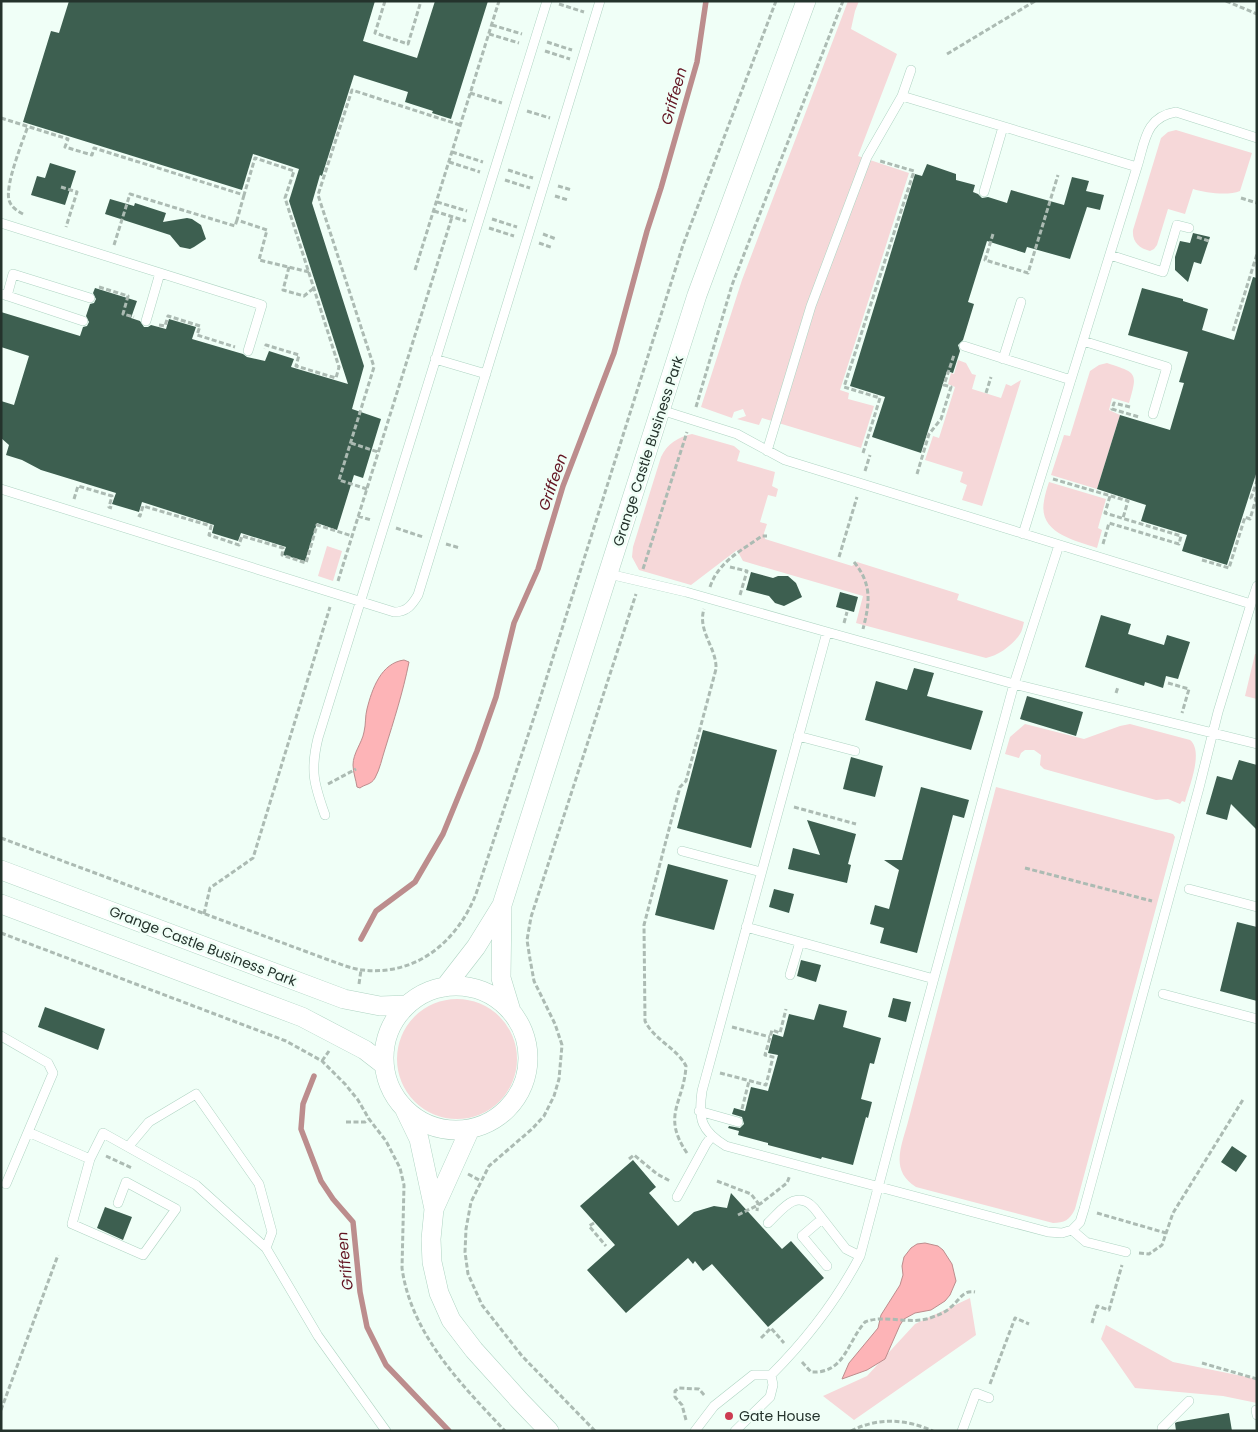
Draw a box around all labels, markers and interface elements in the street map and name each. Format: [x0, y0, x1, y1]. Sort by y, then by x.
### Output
water label: Griffeen [655, 65, 692, 127]
street label: Grange Castle Business Park [608, 352, 689, 549]
water label: Griffeen [533, 451, 572, 513]
street label: Grange Castle Business Park [106, 901, 300, 991]
water label: Griffeen [331, 1231, 358, 1292]
place label: Gate House [739, 1406, 821, 1426]
marker: Gate House [723, 1410, 735, 1422]

